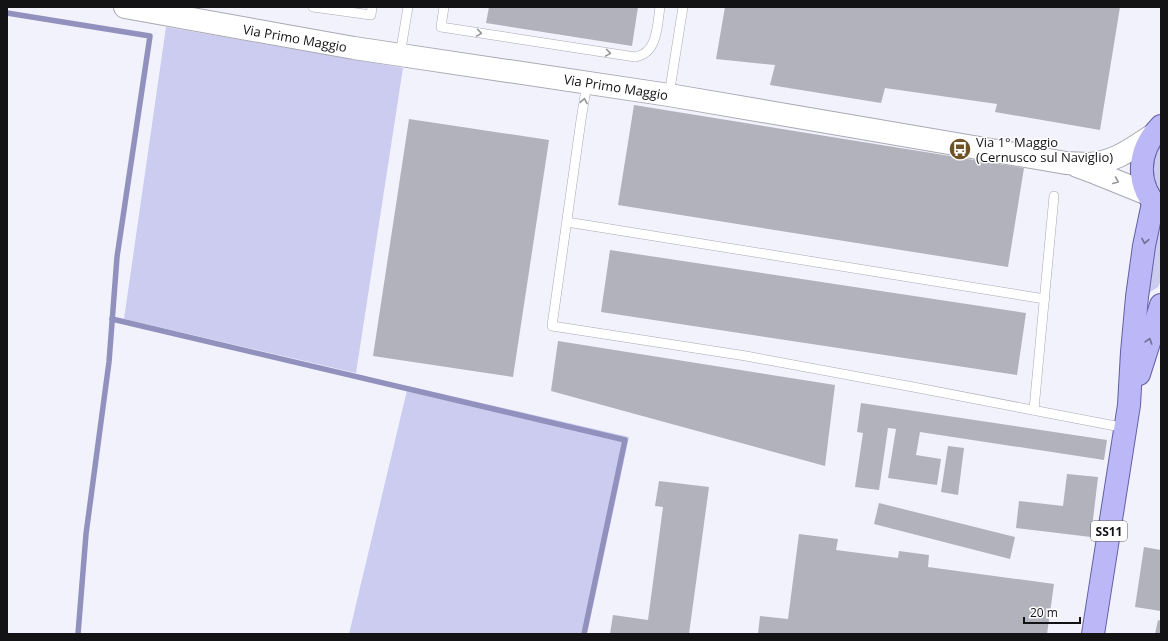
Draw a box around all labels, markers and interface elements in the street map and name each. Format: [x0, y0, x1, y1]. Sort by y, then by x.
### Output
street label: Via Primo Maggio [242, 20, 349, 56]
one-way arrow [476, 28, 482, 37]
one-way arrow [605, 48, 611, 57]
street label: Via Primo Maggio [563, 70, 670, 104]
one-way arrow [579, 98, 588, 104]
place label: Via 1° Maggio (Cernusco sul Naviglio) [976, 133, 1113, 166]
bus stop icon: Via 1° Maggio (Cernusco sul Naviglio) [947, 136, 973, 162]
one-way arrow [1112, 176, 1119, 184]
one-way arrow [1142, 238, 1150, 244]
one-way arrow [1144, 338, 1153, 345]
road number: SS11 [1091, 521, 1127, 541]
scale bar [1024, 599, 1080, 625]
text: 20 m [1030, 604, 1058, 621]

